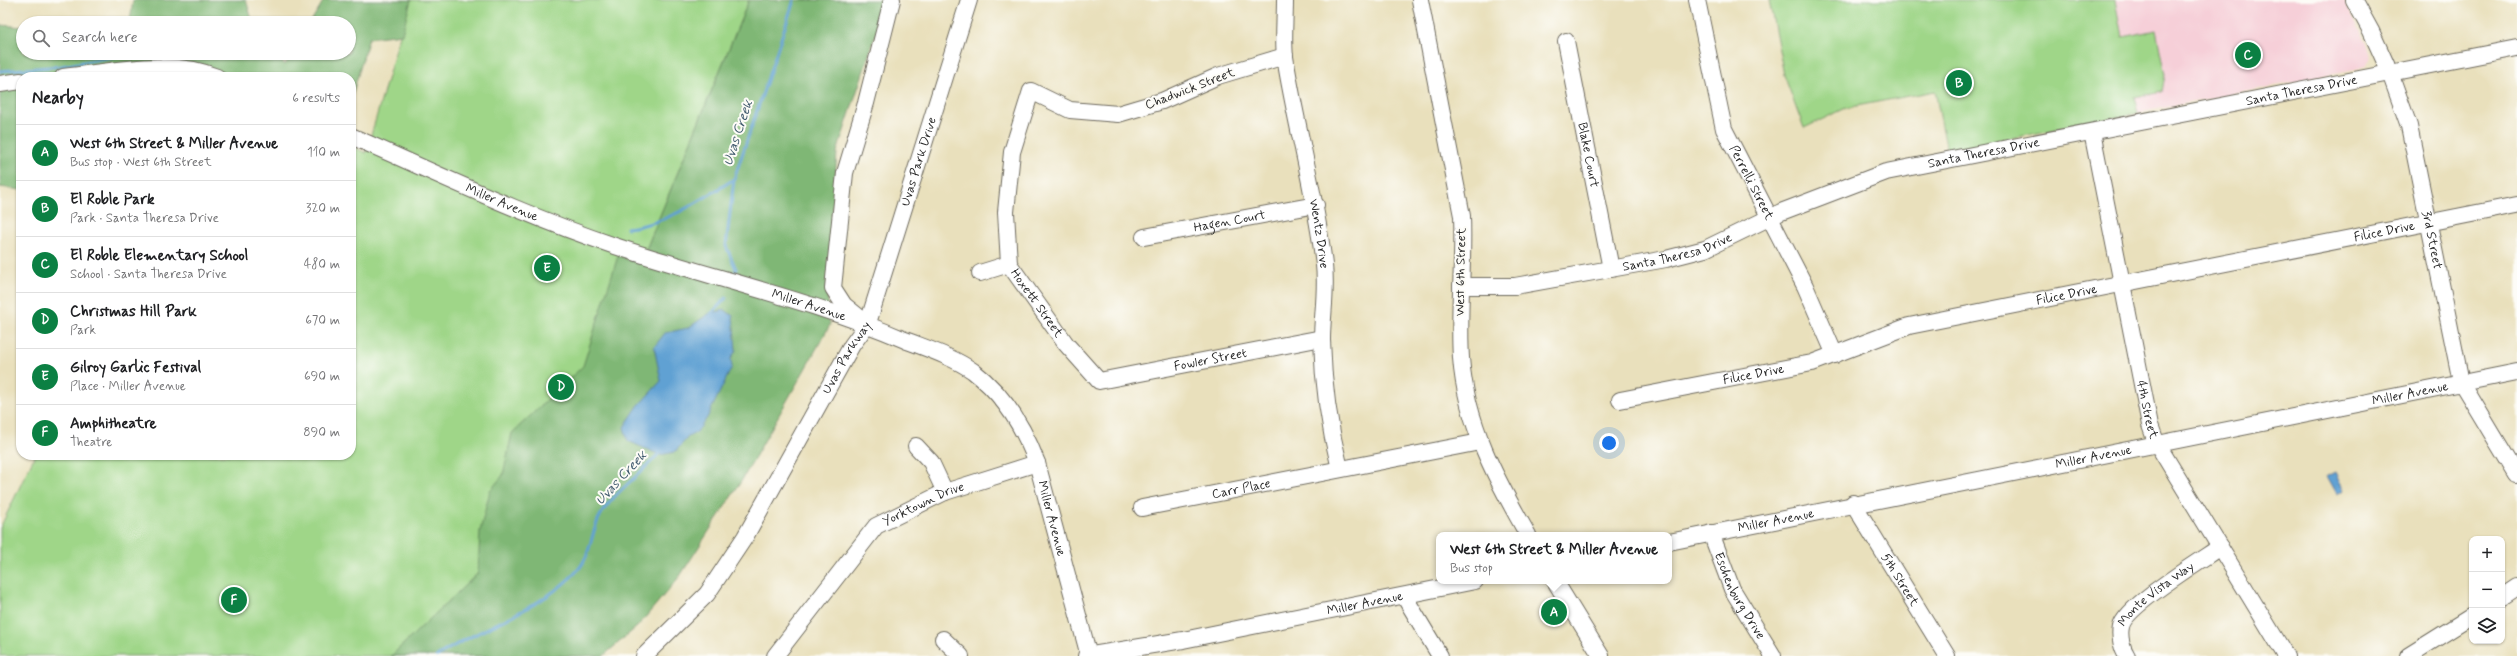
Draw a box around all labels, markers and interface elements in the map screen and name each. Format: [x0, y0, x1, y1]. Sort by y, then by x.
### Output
search box [16, 16, 356, 60]
icon: search [30, 27, 52, 49]
text: Search here [62, 28, 138, 48]
pin: C [2235, 40, 2261, 70]
street label: Chadwick Street [1143, 64, 1238, 114]
pin: B [1946, 68, 1972, 98]
street label: Santa Theresa Drive [2244, 71, 2359, 110]
text: Nearby [32, 87, 84, 109]
text: 6 results [292, 90, 340, 107]
water label: Uvas Creek [719, 97, 757, 168]
street label: Uvas Park Drive [897, 115, 940, 208]
street label: Blake Court [1574, 121, 1603, 189]
text: West 6th Street & Miller Avenue [70, 134, 278, 154]
street label: Santa Theresa Drive [1926, 134, 2041, 172]
street label: Perrelli Street [1725, 142, 1778, 223]
text: A [41, 144, 49, 161]
text: 110 m [307, 144, 340, 161]
text: Bus stop · West 6th Street [70, 154, 212, 171]
street label: Miller Avenue [463, 179, 541, 225]
text: El Roble Park [70, 190, 155, 210]
street label: Wentz Drive [1305, 197, 1333, 270]
text: B [41, 200, 49, 217]
text: 320 m [306, 200, 340, 217]
street label: Hagen Court [1192, 206, 1267, 236]
street label: 3rd Street [2418, 209, 2446, 271]
text: Park · Santa Theresa Drive [70, 210, 219, 227]
street label: Filice Drive [2352, 217, 2416, 246]
street label: West 6th Street [1452, 227, 1470, 316]
street label: Santa Theresa Drive [1621, 229, 1735, 275]
text: El Roble Elementary School [70, 246, 248, 266]
pin: E [534, 253, 560, 283]
text: C [40, 256, 50, 273]
text: 480 m [304, 256, 340, 273]
street label: Hoxett Street [1007, 265, 1067, 341]
text: School · Santa Theresa Drive [70, 266, 227, 283]
street label: Filice Drive [2034, 280, 2099, 309]
street label: Miller Avenue [770, 285, 849, 325]
text: Christmas Hill Park [70, 302, 197, 322]
text: D [41, 312, 49, 329]
text: 670 m [305, 312, 340, 329]
street label: Uvas Parkway [818, 318, 875, 397]
text: Park [70, 322, 96, 339]
street label: Fowler Street [1172, 344, 1248, 375]
text: Gilroy Garlic Festival [70, 358, 201, 378]
street label: Filice Drive [1721, 360, 1786, 388]
text: E [41, 368, 49, 385]
text: 690 m [304, 368, 340, 385]
pin: D [548, 372, 574, 402]
street label: Miller Avenue [2371, 377, 2450, 409]
text: Place · Miller Avenue [70, 378, 186, 395]
street label: 4th Street [2133, 379, 2163, 441]
text: Amphitheatre [70, 414, 157, 434]
text: F [42, 424, 48, 441]
text: 890 m [303, 424, 340, 441]
your location [1599, 433, 1619, 453]
text: Theatre [70, 434, 112, 451]
street label: Miller Avenue [2054, 441, 2133, 473]
water label: Uvas Creek [591, 446, 652, 509]
street label: Carr Place [1210, 475, 1272, 503]
street label: Yorktown Drive [880, 478, 966, 530]
street label: Miller Avenue [1034, 479, 1070, 558]
street label: Miller Avenue [1736, 505, 1816, 537]
popup [1436, 532, 1672, 584]
map controls [2469, 536, 2505, 644]
button: + [2469, 536, 2505, 572]
text: West 6th Street & Miller Avenue [1450, 540, 1658, 560]
street label: Eschenburg Drive [1710, 550, 1769, 642]
street label: 5th Street [1877, 550, 1923, 610]
street label: Monte Vista Way [2114, 558, 2198, 630]
text: Bus stop [1450, 560, 1493, 577]
button: − [2469, 572, 2505, 608]
pin: F [221, 585, 247, 615]
street label: Miller Avenue [1325, 587, 1405, 619]
pin: A [1541, 597, 1567, 627]
button: layers [2469, 608, 2505, 644]

